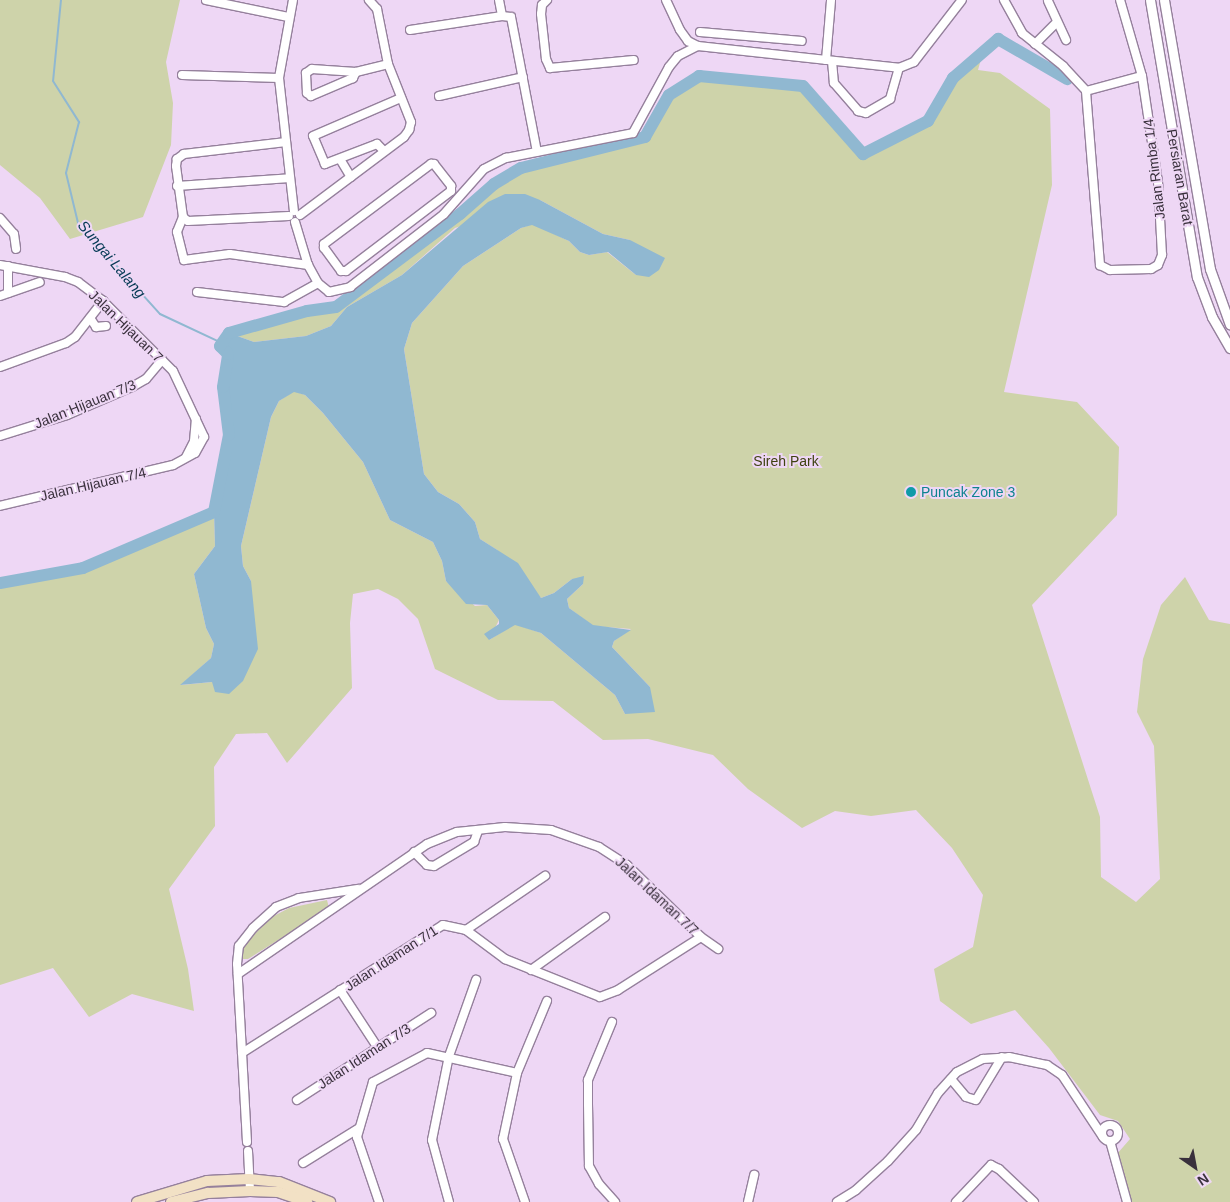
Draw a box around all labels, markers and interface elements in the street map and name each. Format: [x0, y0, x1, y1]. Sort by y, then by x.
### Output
street label: Jalan Rimba 1/4 [1139, 118, 1169, 220]
street label: Persiaran Barat [1163, 128, 1197, 226]
water label: Sungai Lalang [74, 216, 150, 302]
street label: Jalan Hijauan 7 [85, 286, 167, 366]
street label: Jalan Hijauan 7/3 [32, 376, 138, 432]
park label: Sireh Park [753, 453, 819, 469]
street label: Jalan Hijauan 7/4 [38, 464, 148, 504]
place label: Puncak Zone 3 [921, 484, 1015, 500]
marker: Puncak Zone 3 [905, 486, 917, 498]
street label: Jalan Idaman 7/7 [612, 853, 702, 939]
street label: Jalan Idaman 7/1 [341, 922, 441, 994]
street label: Jalan Idaman 7/3 [314, 1020, 414, 1092]
north arrow [1170, 1142, 1220, 1192]
text: N [1195, 1170, 1212, 1189]

